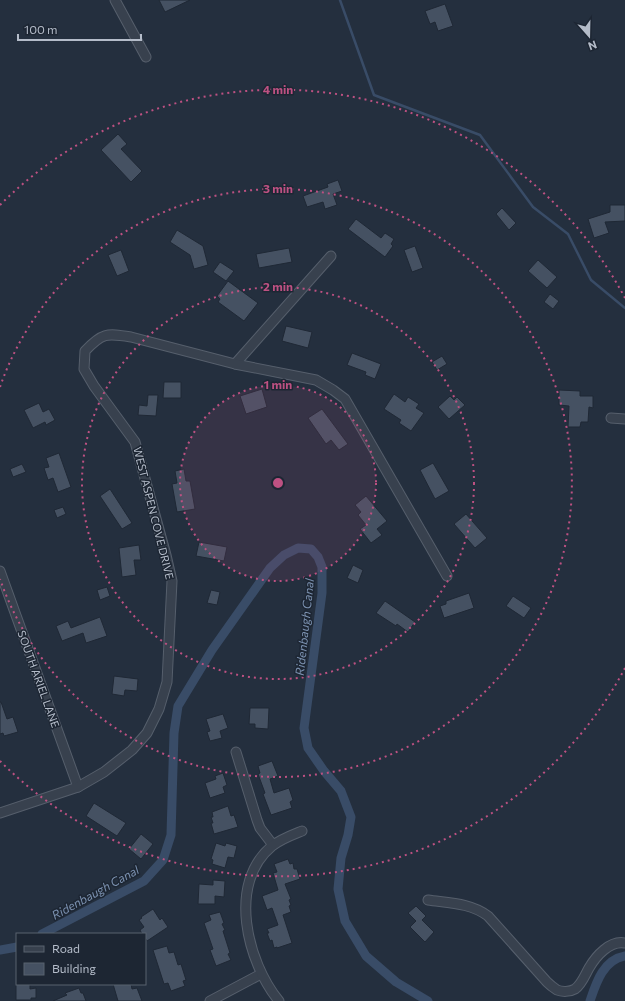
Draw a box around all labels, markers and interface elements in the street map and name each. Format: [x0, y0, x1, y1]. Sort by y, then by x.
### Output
scale bar [18, 16, 141, 42]
north arrow [569, 16, 609, 56]
text: 100 m [24, 22, 58, 36]
text: N [586, 38, 599, 53]
text: 4 min [263, 82, 293, 96]
text: 3 min [263, 181, 293, 195]
text: 2 min [263, 279, 293, 293]
text: 1 min [264, 377, 292, 391]
street label: WEST ASPEN COVE DRIVE [131, 445, 177, 581]
centre of rings [271, 476, 285, 490]
water label: Ridenbaugh Canal [292, 577, 316, 676]
street label: SOUTH ARIEL LANE [15, 629, 63, 729]
water label: Ridenbaugh Canal [49, 862, 142, 922]
legend [16, 933, 146, 985]
text: Road [52, 941, 80, 955]
text: Building [52, 961, 96, 975]

